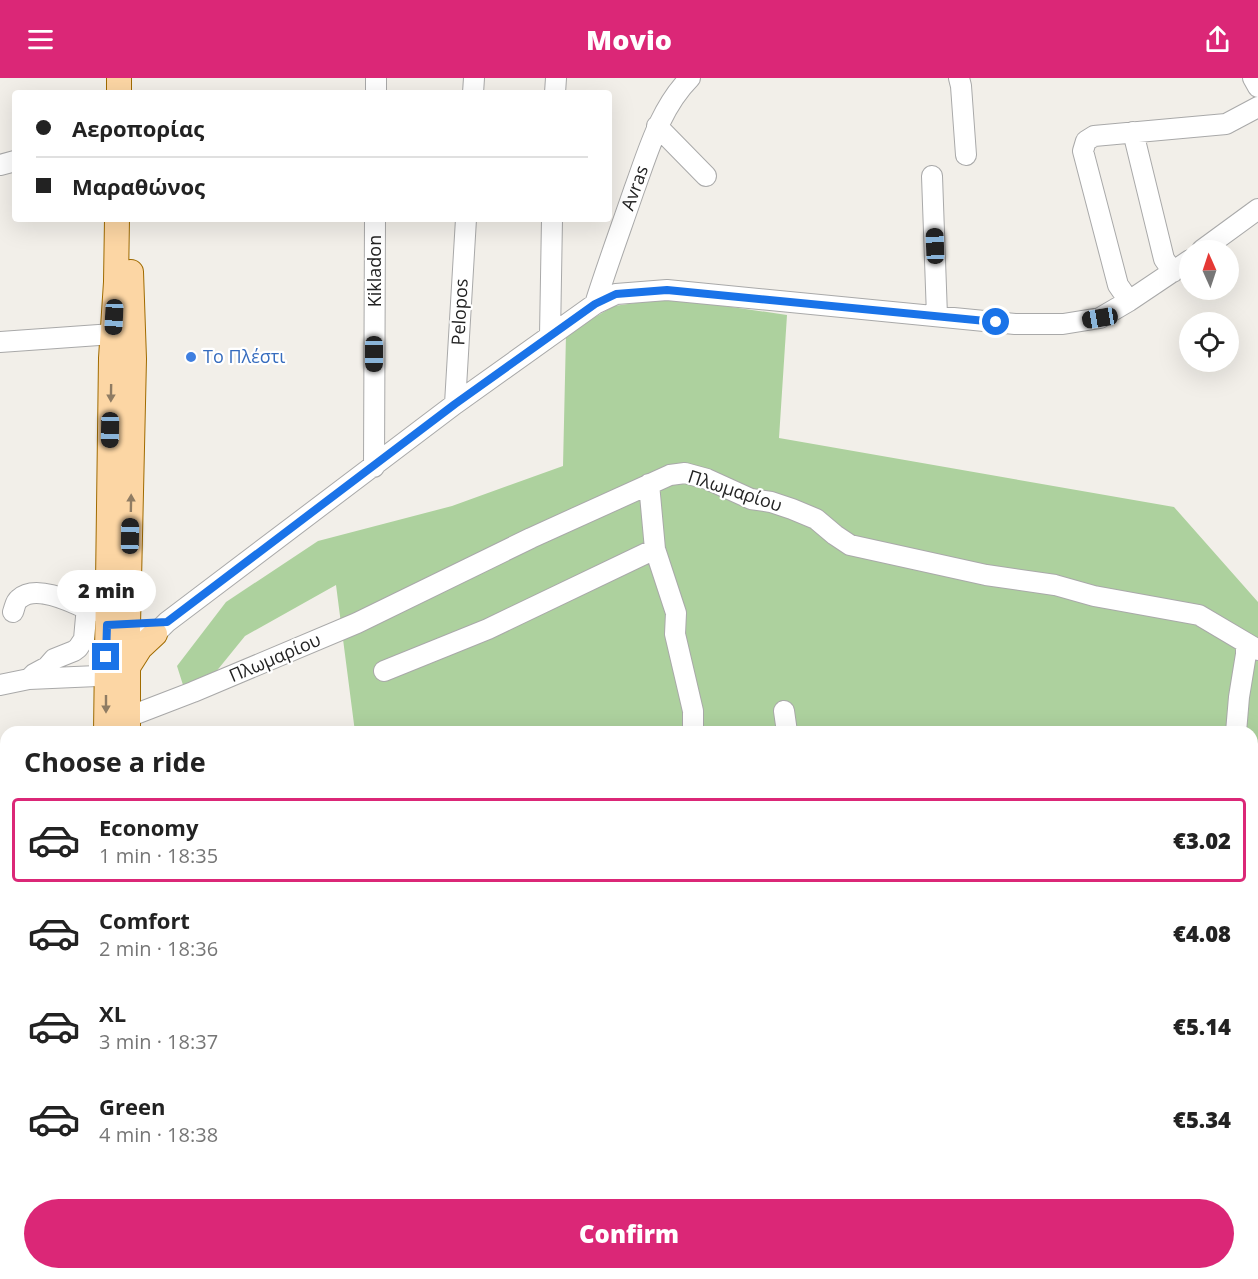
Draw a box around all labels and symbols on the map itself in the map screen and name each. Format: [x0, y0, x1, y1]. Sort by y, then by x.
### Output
street label: Avras [615, 162, 653, 214]
car [925, 228, 945, 264]
street label: Kikladon [362, 235, 386, 307]
north arrow [1179, 240, 1239, 300]
street label: Pelopos [445, 278, 473, 346]
car [104, 299, 124, 335]
car [1081, 306, 1119, 330]
route start [982, 308, 1009, 335]
car [365, 336, 383, 372]
place label: Το Πλέστι [203, 344, 285, 368]
marker: Το Πλέστι [184, 350, 198, 364]
one-way arrow [106, 383, 116, 402]
car [101, 412, 119, 448]
street label: Πλωμαρίου [685, 464, 785, 517]
one-way arrow [126, 494, 135, 513]
car [121, 518, 139, 554]
callout: 2 min [57, 570, 156, 612]
street label: Πλωμαρίου [225, 627, 324, 687]
route end [92, 643, 119, 670]
one-way arrow [101, 695, 111, 714]

